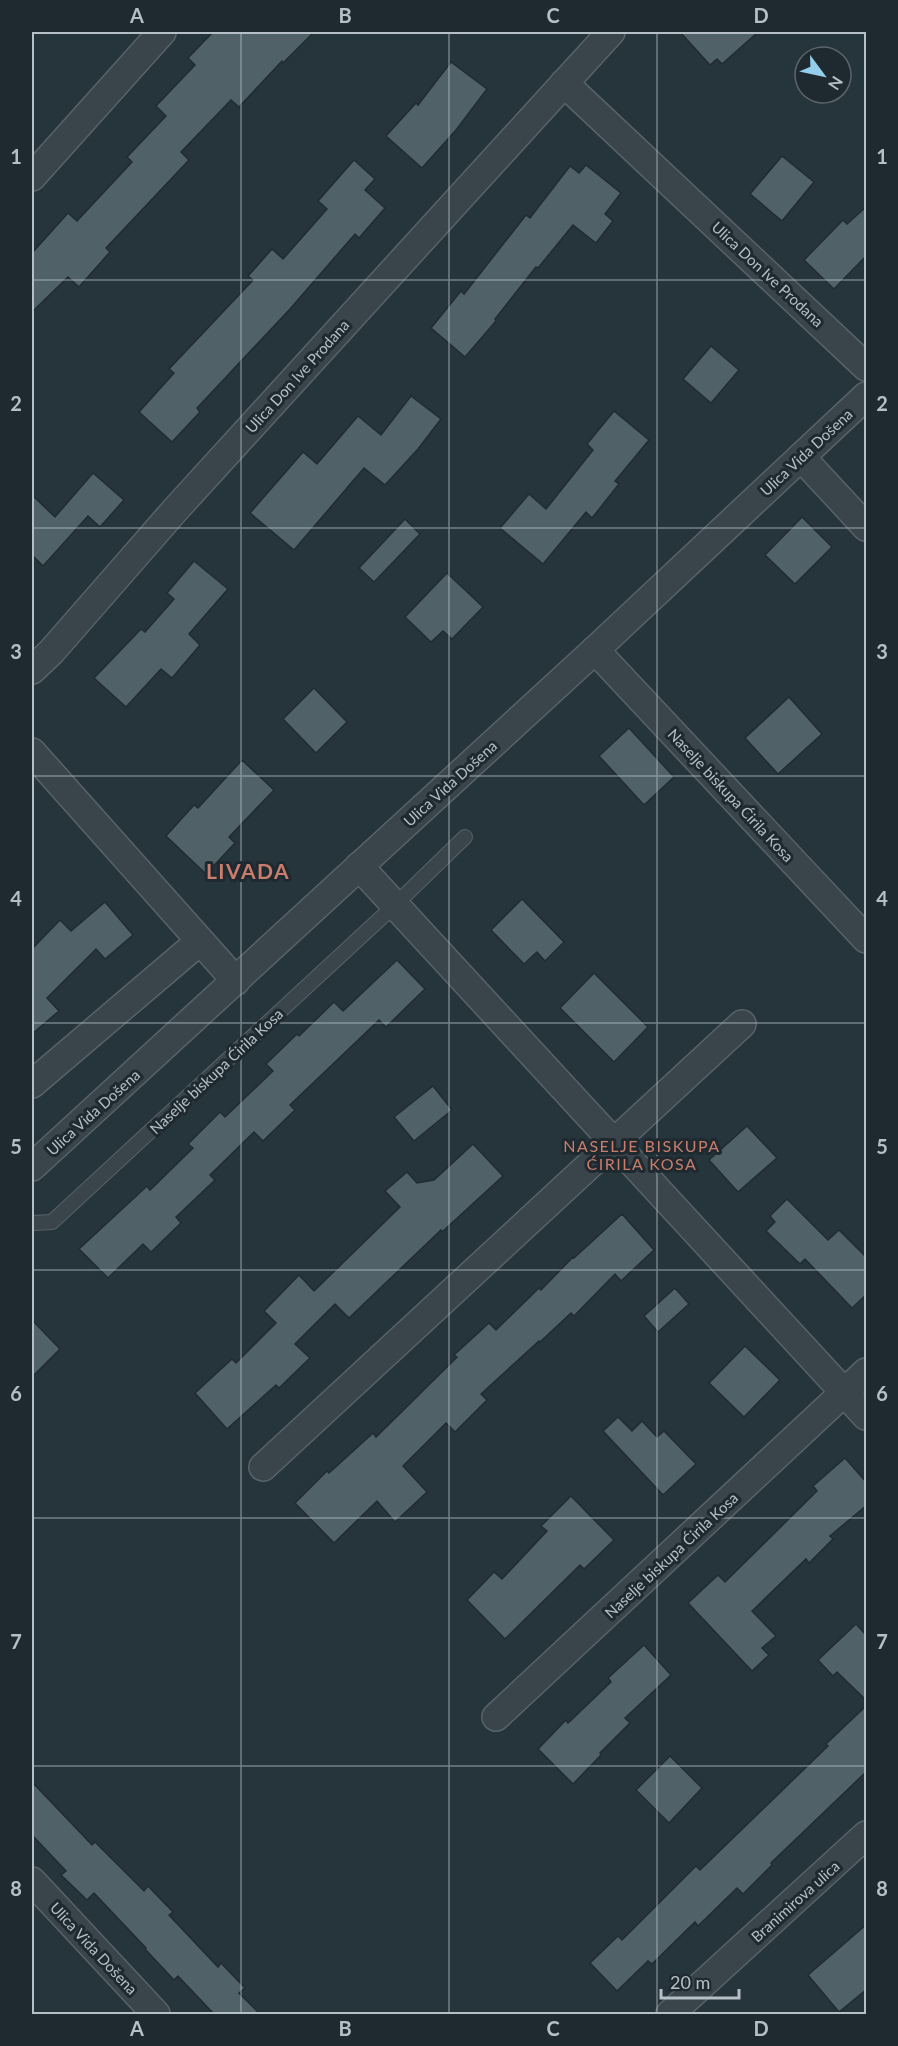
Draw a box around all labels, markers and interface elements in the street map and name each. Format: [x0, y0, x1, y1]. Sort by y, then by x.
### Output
text: A [129, 3, 144, 27]
text: B [338, 3, 352, 27]
text: C [546, 3, 560, 27]
text: D [753, 3, 769, 27]
north arrow [793, 45, 853, 105]
text: N [825, 73, 847, 94]
text: 1 [10, 144, 22, 168]
text: 1 [876, 144, 888, 168]
street label: Ulica Don Ive Prodana [708, 218, 828, 330]
street label: Ulica Don Ive Prodana [241, 316, 353, 436]
text: 2 [10, 391, 22, 415]
text: 2 [876, 391, 888, 415]
street label: Ulica Vida Došena [756, 405, 856, 499]
text: 3 [10, 639, 22, 663]
text: 3 [876, 639, 888, 663]
street label: Naselje biskupa Ćirila Kosa [665, 725, 797, 865]
street label: Ulica Vida Došena [400, 736, 500, 830]
district label: LIVADA [206, 858, 290, 883]
text: 4 [10, 886, 22, 910]
text: 4 [876, 886, 888, 910]
street label: Naselje biskupa Ćirila Kosa [146, 1005, 286, 1137]
street label: Ulica Vida Došena [43, 1065, 143, 1159]
text: 5 [10, 1134, 22, 1158]
text: 5 [876, 1134, 888, 1158]
district label: NASELJE BISKUPA ĆIRILA KOSA [563, 1136, 721, 1173]
text: 6 [10, 1381, 22, 1405]
text: 6 [876, 1381, 888, 1405]
street label: Naselje biskupa Ćirila Kosa [601, 1489, 741, 1621]
text: 7 [10, 1629, 22, 1653]
text: 7 [876, 1629, 888, 1653]
street label: Branimirova ulica [747, 1857, 843, 1945]
text: 8 [10, 1876, 22, 1900]
text: 8 [876, 1876, 888, 1900]
street label: Ulica Vida Došena [47, 1898, 141, 1998]
scale bar [661, 1962, 739, 2000]
text: 20 m [670, 1971, 710, 1993]
text: A [129, 2016, 144, 2040]
text: B [338, 2016, 352, 2040]
text: C [546, 2016, 560, 2040]
text: D [753, 2016, 769, 2040]

